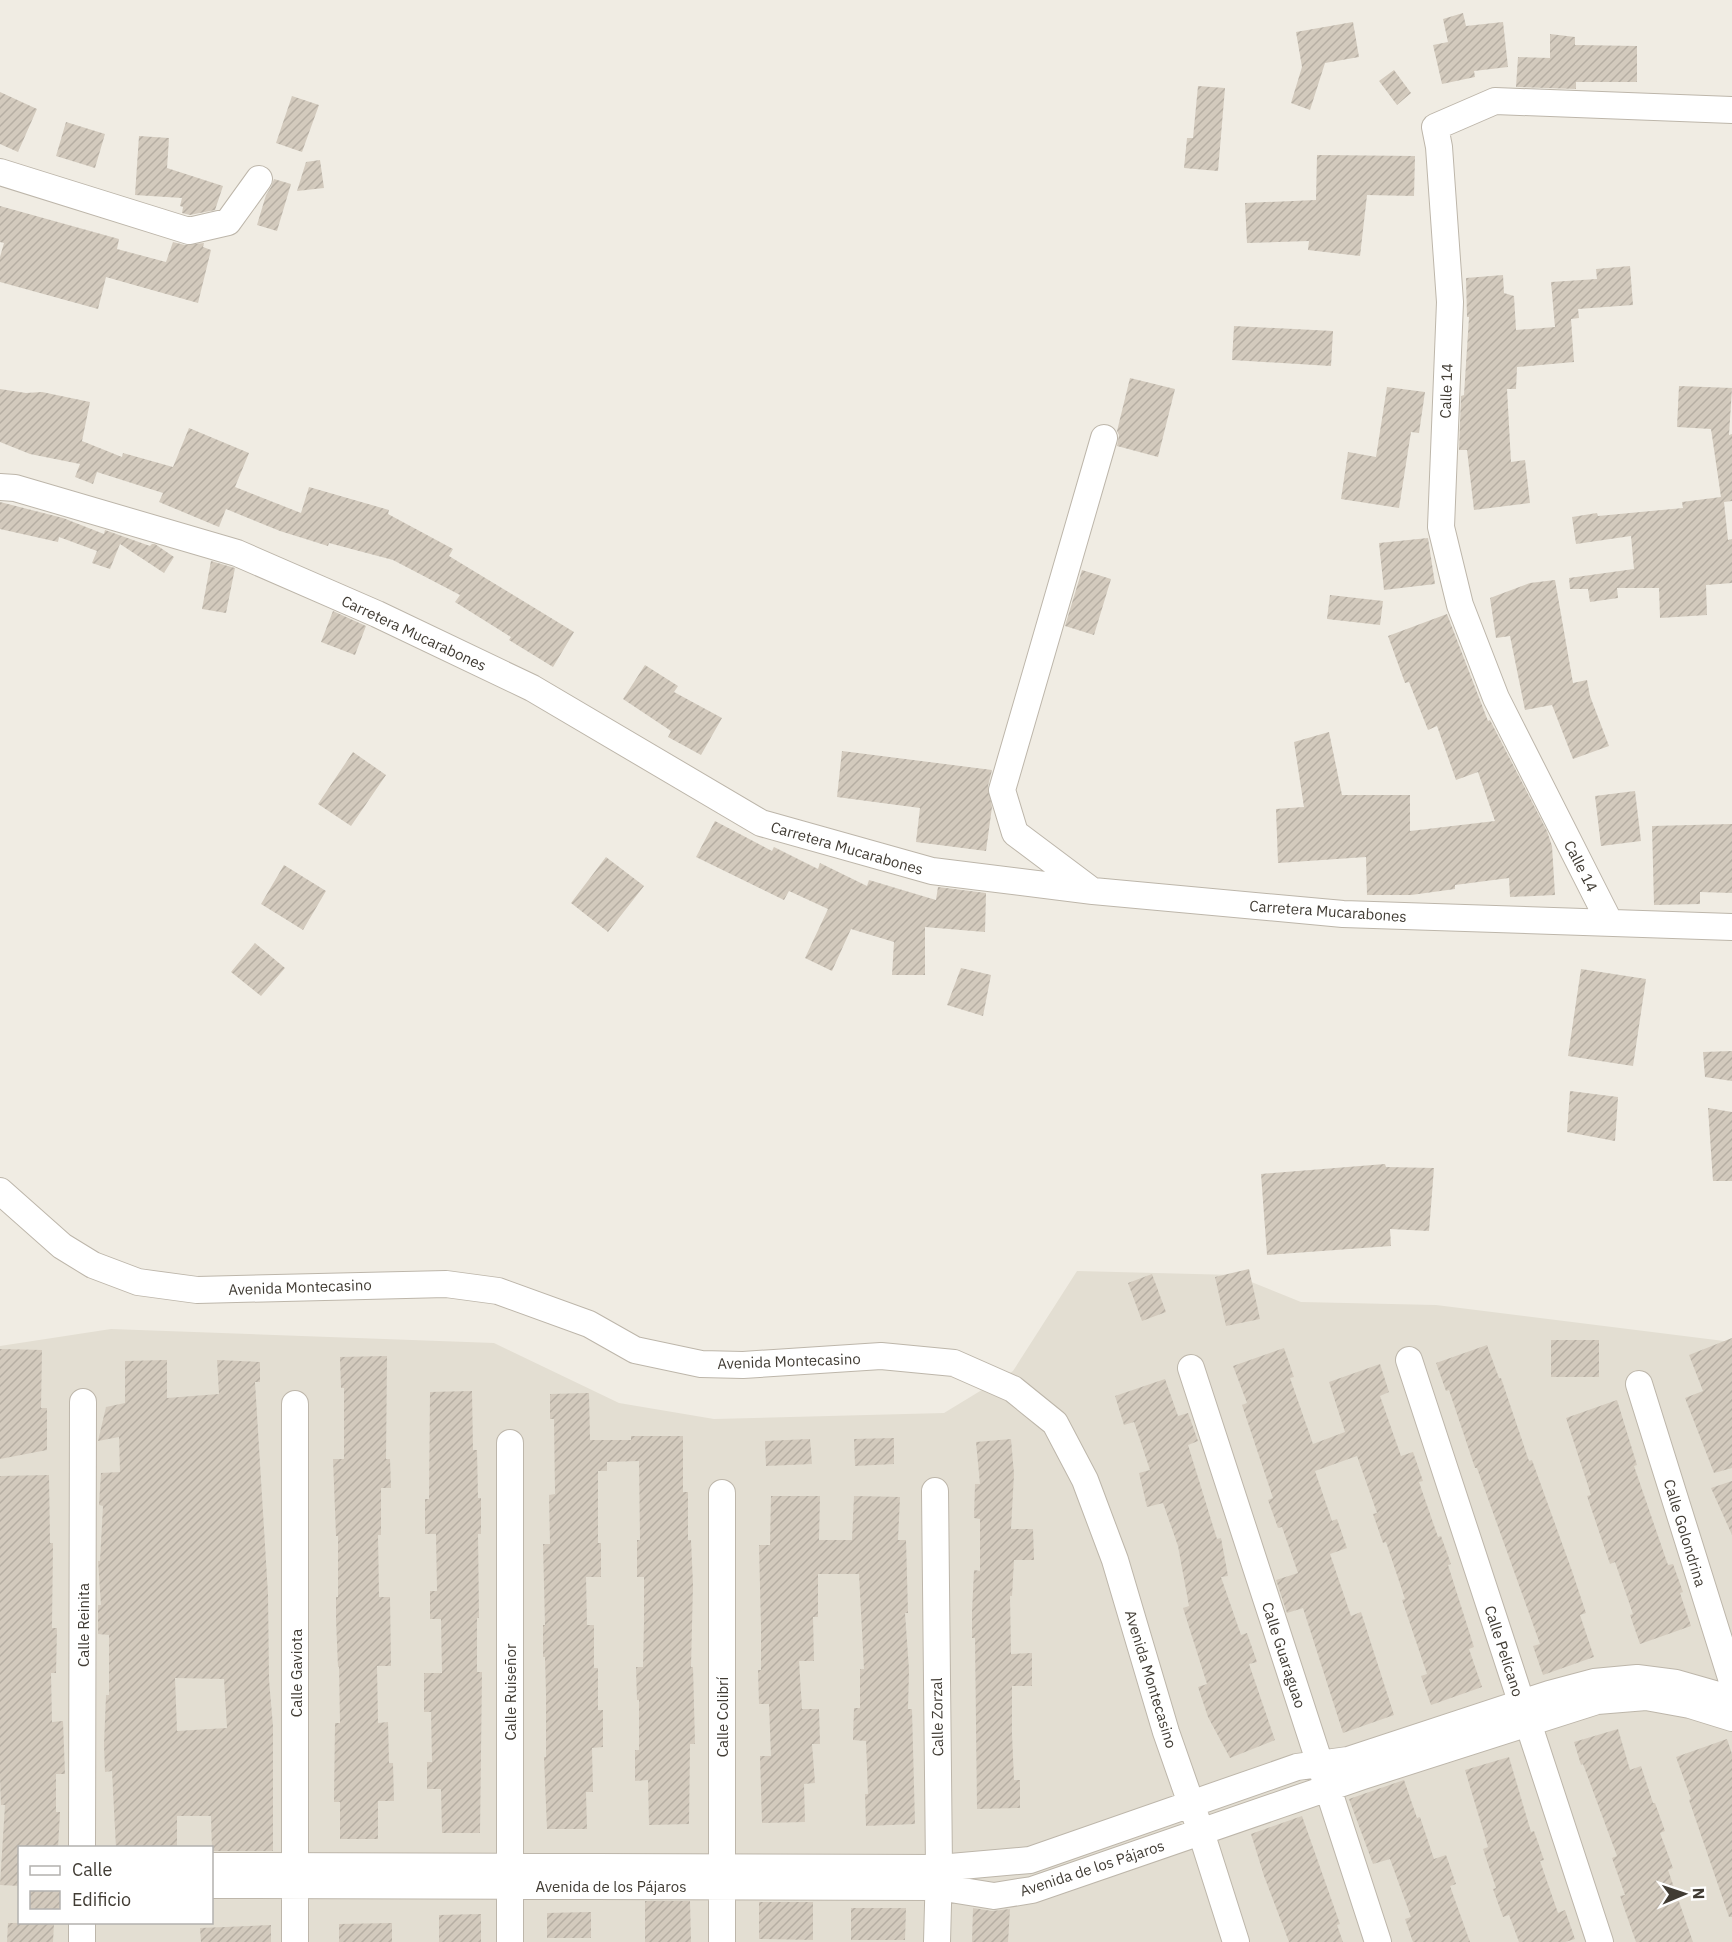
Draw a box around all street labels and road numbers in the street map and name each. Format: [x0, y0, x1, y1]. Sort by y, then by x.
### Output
street label: Calle 14 [1436, 363, 1456, 419]
street label: Carretera Mucarabones [338, 591, 490, 675]
street label: Carretera Mucarabones [769, 817, 925, 879]
street label: Calle 14 [1560, 837, 1602, 895]
street label: Carretera Mucarabones [1249, 896, 1407, 926]
street label: Avenida Montecasino [228, 1275, 372, 1299]
street label: Avenida Montecasino [717, 1349, 861, 1373]
street label: Calle Golondrina [1660, 1477, 1710, 1589]
street label: Calle Reinita [74, 1583, 93, 1667]
street label: Calle Guaraguao [1258, 1600, 1310, 1710]
street label: Calle Pelícano [1480, 1603, 1528, 1699]
street label: Avenida Montecasino [1121, 1608, 1181, 1750]
street label: Calle Gaviota [287, 1629, 306, 1717]
street label: Calle Ruiseñor [501, 1643, 520, 1741]
street label: Calle Colibrí [713, 1676, 732, 1757]
street label: Calle Zorzal [927, 1677, 947, 1757]
street label: Avenida de los Pájaros [1017, 1836, 1167, 1900]
street label: Avenida de los Pájaros [536, 1877, 686, 1896]

